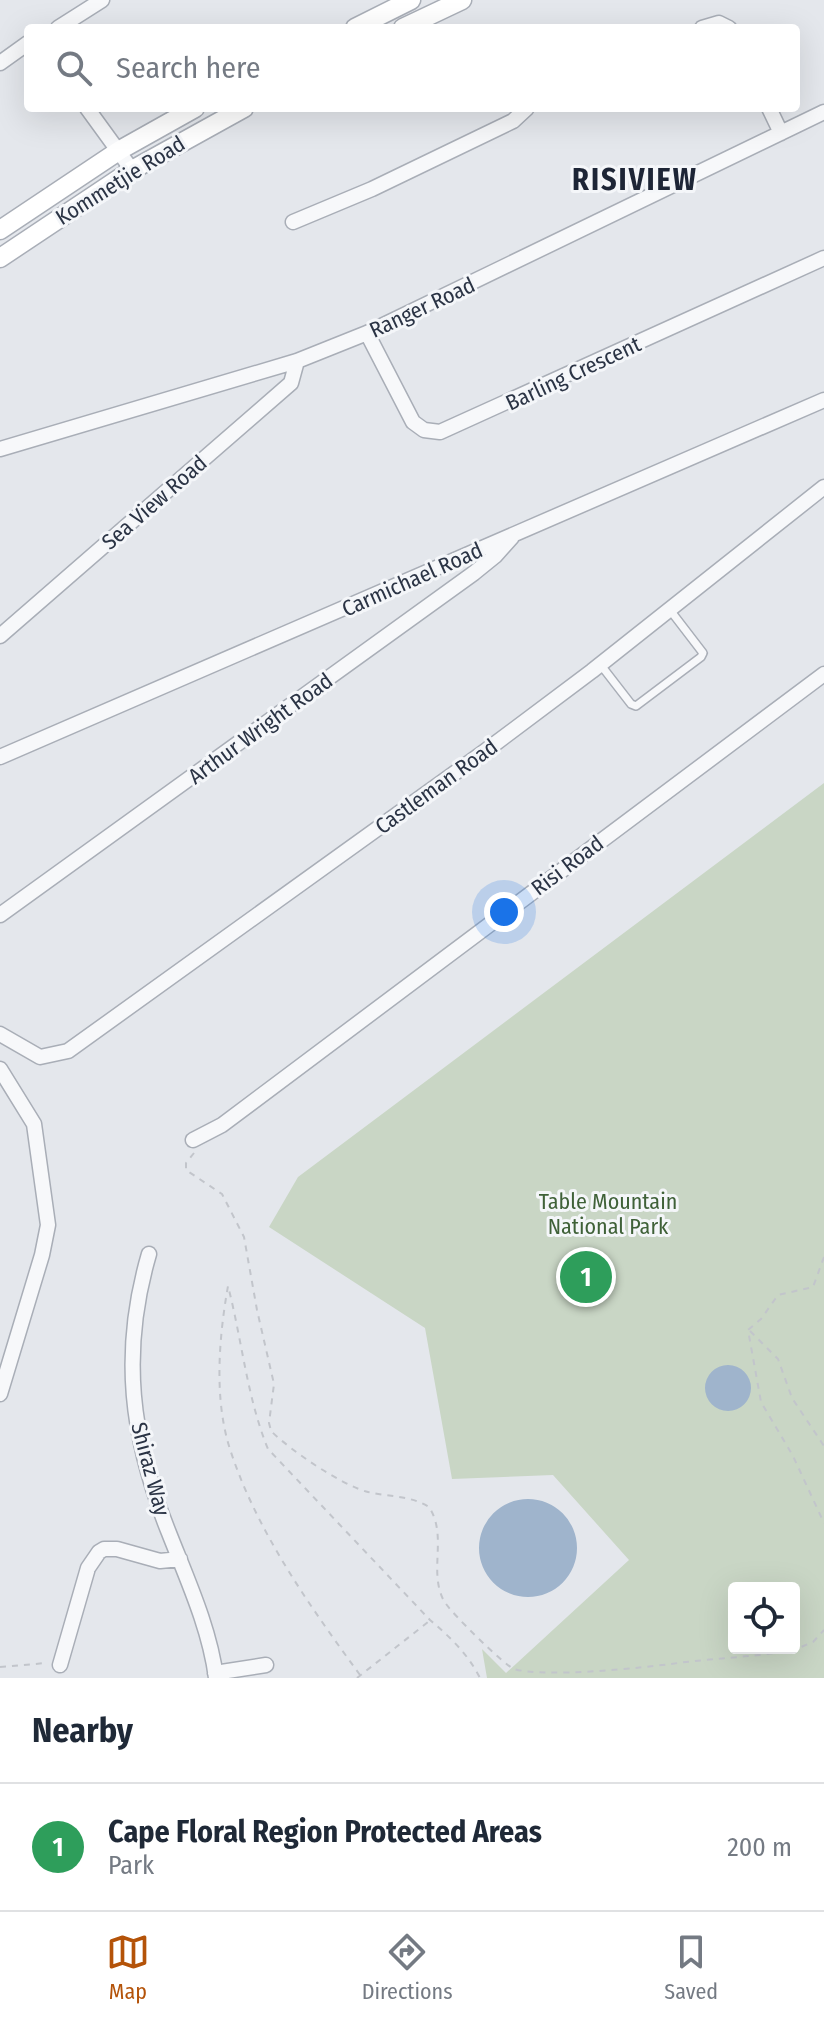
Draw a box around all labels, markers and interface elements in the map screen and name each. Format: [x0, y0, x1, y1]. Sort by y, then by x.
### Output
search box [24, 24, 800, 112]
icon: search [52, 46, 96, 90]
text: Search here [116, 50, 261, 86]
street label: Kommetjie Road [51, 130, 190, 231]
district label: RISIVIEW [572, 162, 698, 198]
street label: Ranger Road [365, 271, 479, 344]
street label: Barling Crescent [501, 330, 646, 416]
street label: Sea View Road [96, 449, 212, 555]
street label: Carmichael Road [338, 536, 487, 623]
street label: Arthur Wright Road [183, 667, 338, 790]
street label: Castleman Road [370, 733, 503, 840]
street label: Risi Road [526, 830, 609, 901]
your location [484, 892, 524, 932]
park label: Table Mountain National Park [539, 1188, 677, 1240]
pin: 1 [560, 1247, 612, 1307]
street label: Shiraz Way [125, 1419, 176, 1519]
map controls [728, 1582, 800, 1654]
button: locate [728, 1582, 800, 1654]
text: Nearby [32, 1710, 133, 1751]
text: Cape Floral Region Protected Areas [108, 1814, 542, 1850]
text: 1 [53, 1832, 64, 1863]
text: 200 m [727, 1832, 792, 1863]
text: Park [108, 1850, 154, 1881]
tab: Map [106, 1930, 150, 2005]
tab: Directions [362, 1930, 453, 2005]
tab: Saved [664, 1930, 718, 2005]

